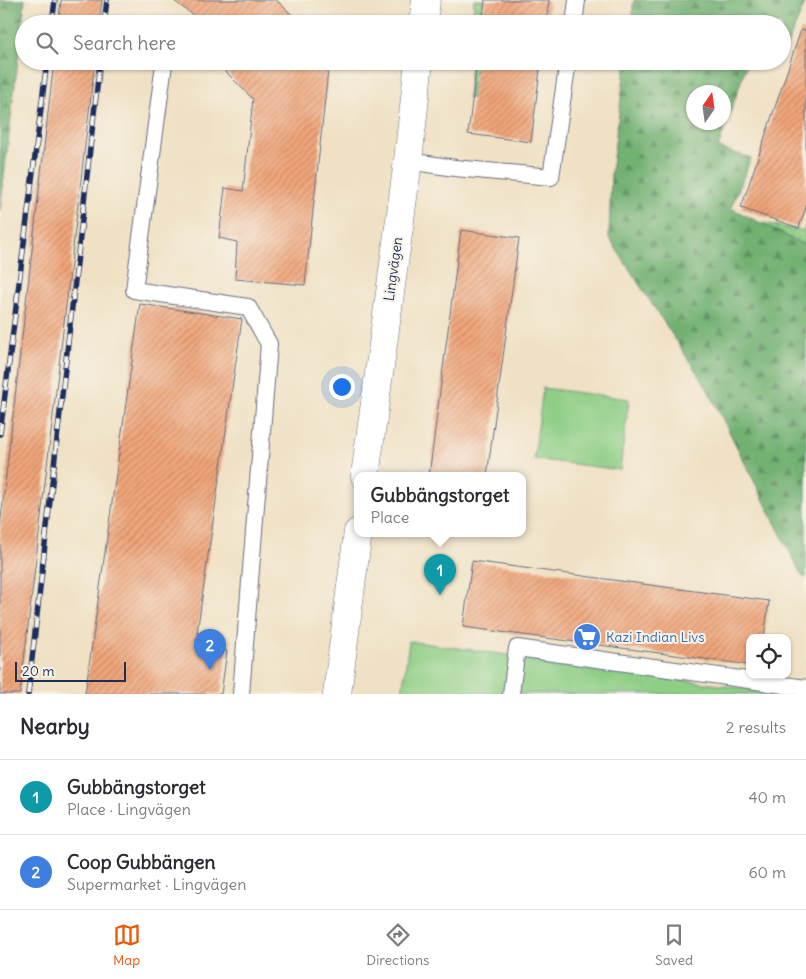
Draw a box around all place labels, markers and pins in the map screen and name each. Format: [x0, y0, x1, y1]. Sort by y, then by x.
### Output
pin: 1 [424, 554, 456, 595]
supermarket icon: Kazi Indian Livs [572, 622, 602, 652]
place label: Kazi Indian Livs [606, 628, 705, 646]
pin: 2 [194, 629, 226, 670]

